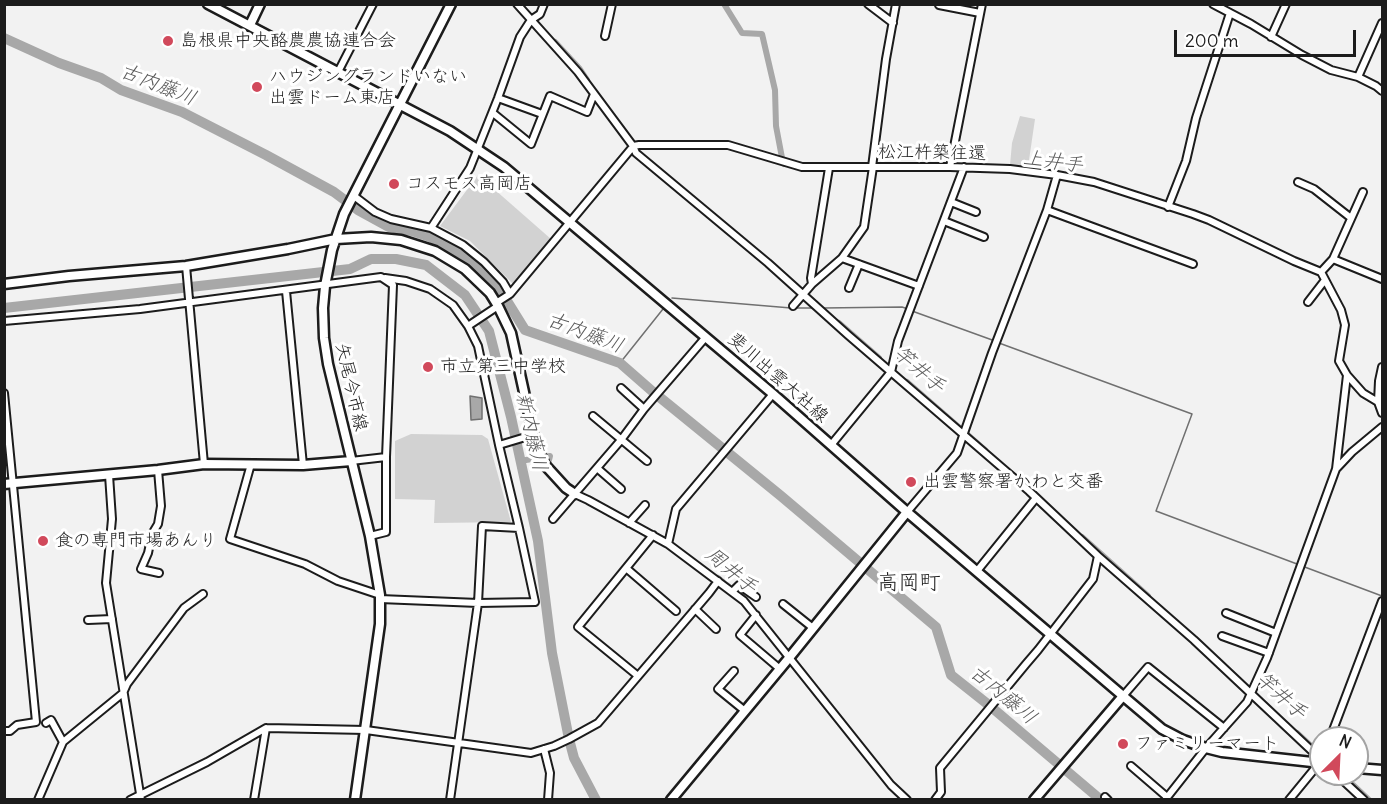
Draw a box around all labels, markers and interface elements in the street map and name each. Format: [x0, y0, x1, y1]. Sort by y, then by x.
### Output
scale bar [1177, 18, 1358, 56]
text: 200 m [1185, 29, 1239, 52]
place label: 島根県中央酪農農協連合会 [180, 30, 396, 52]
marker: 島根県中央酪農農協連合会 [161, 34, 175, 48]
water label: 古内藤川 [116, 59, 200, 111]
place label: ハウジングランドいない 出雲ドーム東店 [269, 66, 467, 109]
marker: ハウジングランドいない 出雲ドーム東店 [250, 80, 264, 94]
street label: 松江杵築往還 [878, 141, 986, 165]
water label: 上井手 [1022, 146, 1084, 178]
place label: コスモス高岡店 [406, 173, 532, 195]
marker: コスモス高岡店 [387, 177, 401, 191]
water label: 古内藤川 [543, 307, 627, 359]
street label: 斐川出雲大社線 [723, 329, 833, 427]
street label: 矢尾今市線 [330, 341, 372, 433]
water label: 竿井手 [888, 341, 950, 399]
place label: 市立第三中学校 [440, 356, 566, 378]
marker: 市立第三中学校 [421, 360, 435, 374]
water label: 新内藤川 [510, 390, 552, 474]
place label: 出雲警察署かわと交番 [923, 471, 1103, 493]
marker: 出雲警察署かわと交番 [904, 475, 918, 489]
place label: 食の専門市場あんり [55, 530, 217, 552]
marker: 食の専門市場あんり [36, 534, 50, 548]
water label: 周井手 [700, 543, 762, 599]
district label: 高岡町 [878, 570, 940, 596]
water label: 古内藤川 [965, 660, 1041, 730]
water label: 竿井手 [1251, 667, 1311, 725]
north arrow [1309, 726, 1369, 786]
text: N [1336, 730, 1355, 753]
place label: ファミリーマート [1135, 733, 1279, 755]
marker: ファミリーマート [1116, 737, 1130, 751]

